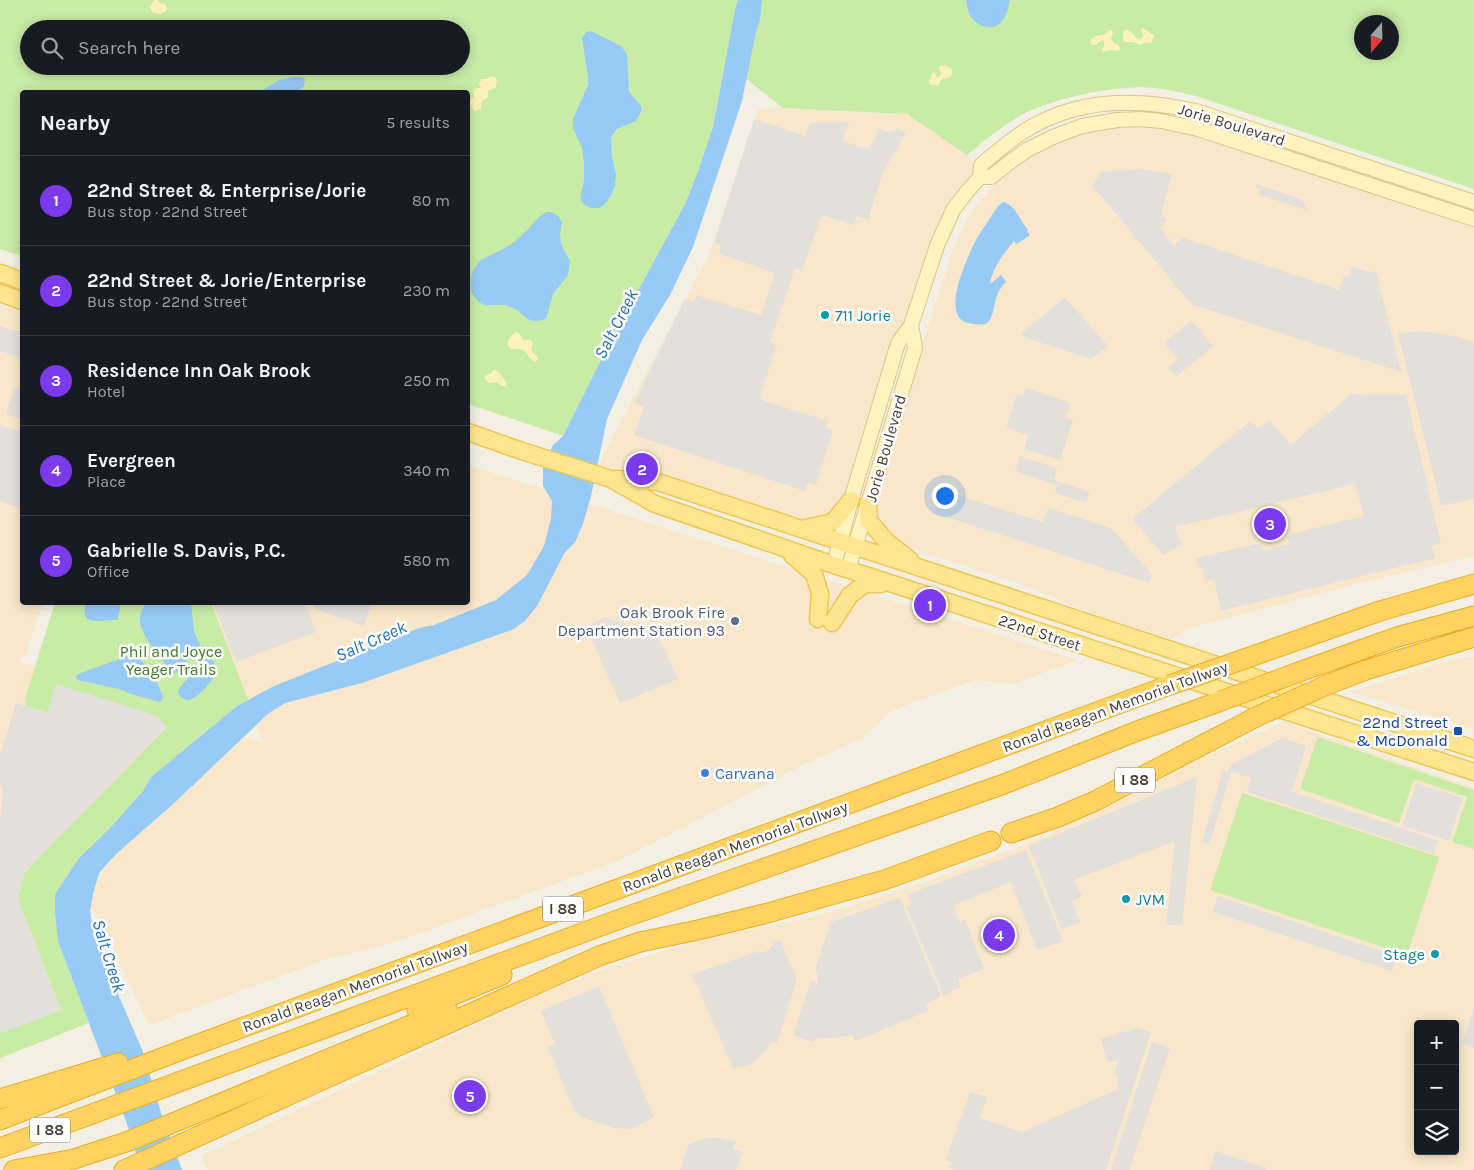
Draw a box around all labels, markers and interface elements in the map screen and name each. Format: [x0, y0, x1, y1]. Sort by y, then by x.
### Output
north arrow [1354, 15, 1399, 60]
search box [20, 20, 470, 75]
icon: search [38, 34, 66, 62]
text: Search here [78, 37, 180, 59]
street label: Jorie Boulevard [1176, 99, 1288, 150]
text: Nearby [40, 111, 110, 135]
text: 5 results [386, 113, 450, 132]
text: 22nd Street & Enterprise/Jorie [87, 180, 366, 202]
text: 1 [53, 191, 59, 210]
text: 80 m [412, 191, 450, 210]
text: Bus stop · 22nd Street [87, 202, 247, 221]
text: 22nd Street & Jorie/Enterprise [87, 270, 366, 292]
text: 2 [51, 281, 61, 300]
text: 230 m [403, 281, 450, 300]
water label: Salt Creek [589, 285, 643, 363]
text: Bus stop · 22nd Street [87, 292, 247, 311]
place label: 711 Jorie [835, 306, 891, 325]
marker: 711 Jorie [819, 309, 831, 321]
text: Residence Inn Oak Brook [87, 360, 311, 382]
text: 3 [51, 371, 61, 390]
text: 250 m [403, 371, 450, 390]
text: Hotel [87, 382, 125, 401]
street label: Jorie Boulevard [861, 392, 910, 504]
text: Evergreen [87, 450, 176, 472]
pin: 2 [626, 450, 658, 488]
text: 4 [51, 461, 61, 480]
text: 340 m [403, 461, 450, 480]
text: Place [87, 472, 126, 491]
your location [932, 483, 958, 509]
pin: 3 [1254, 505, 1286, 543]
text: Gabrielle S. Davis, P.C. [87, 540, 285, 562]
text: 5 [51, 551, 61, 570]
text: 580 m [403, 551, 450, 570]
text: Office [87, 562, 130, 581]
pin: 1 [914, 586, 946, 624]
place label: Oak Brook Fire Department Station 93 [557, 603, 725, 640]
street label: 22nd Street [996, 610, 1083, 655]
water label: Salt Creek [332, 615, 411, 666]
marker: Oak Brook Fire Department Station 93 [729, 615, 741, 627]
park label: Phil and Joyce Yeager Trails [120, 642, 222, 679]
street label: Ronald Reagan Memorial Tollway [1000, 657, 1231, 756]
place label: 22nd Street & McDonald [1356, 713, 1448, 750]
marker: 22nd Street & McDonald [1452, 725, 1464, 737]
place label: Carvana [715, 764, 775, 783]
marker: Carvana [699, 767, 711, 779]
road number: I 88 [1115, 768, 1155, 792]
street label: Ronald Reagan Memorial Tollway [620, 797, 851, 896]
place label: JVM [1136, 890, 1165, 909]
marker: JVM [1120, 893, 1132, 905]
road number: I 88 [543, 896, 583, 922]
pin: 4 [983, 916, 1015, 954]
water label: Salt Creek [87, 917, 131, 996]
street label: Ronald Reagan Memorial Tollway [240, 937, 471, 1036]
place label: Stage [1383, 945, 1425, 964]
marker: Stage [1429, 948, 1441, 960]
map controls [1414, 1020, 1459, 1155]
button: + [1414, 1020, 1459, 1065]
button: − [1414, 1065, 1459, 1110]
pin: 5 [454, 1077, 486, 1115]
button: layers [1414, 1110, 1459, 1155]
road number: I 88 [30, 1118, 70, 1142]

